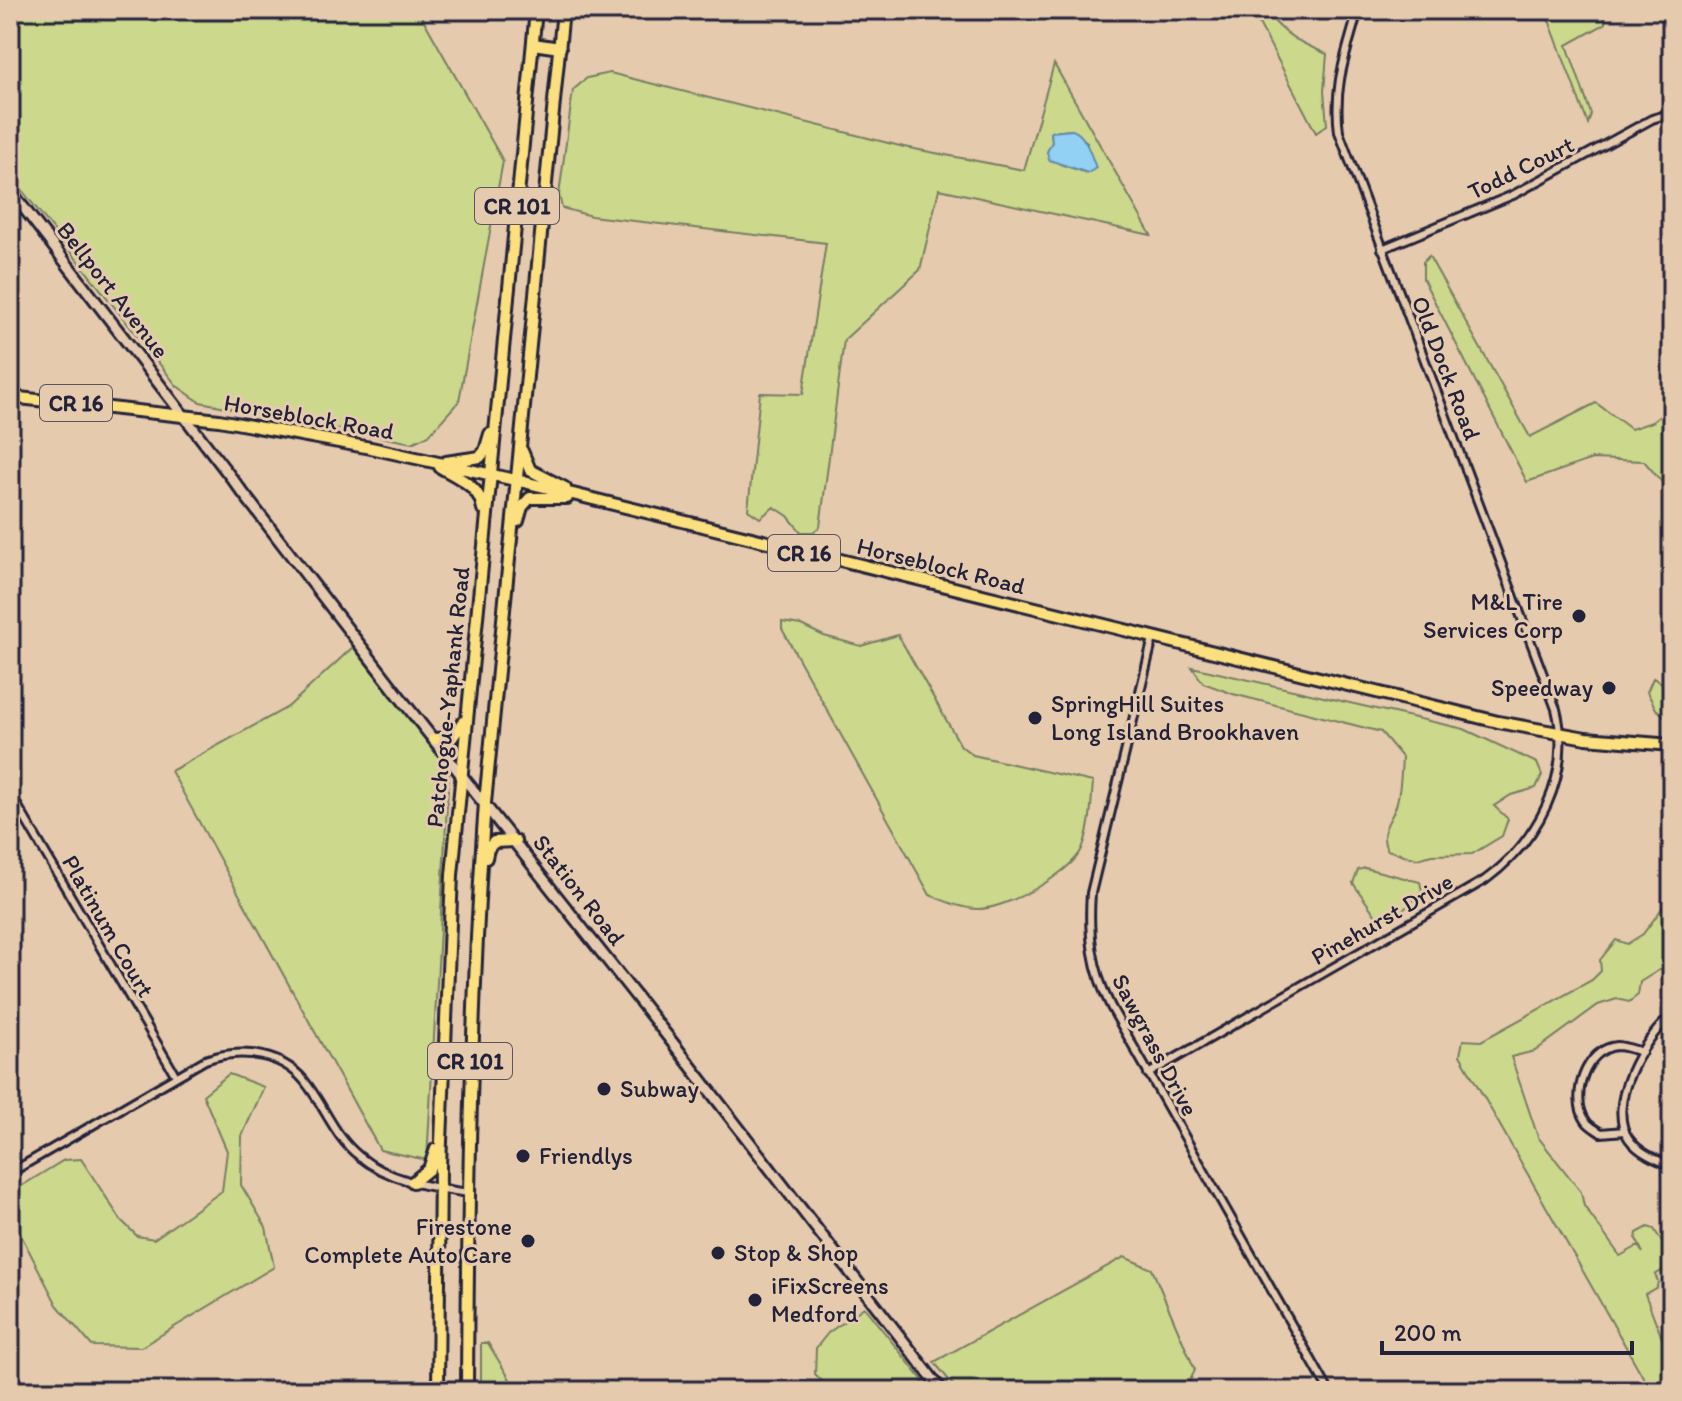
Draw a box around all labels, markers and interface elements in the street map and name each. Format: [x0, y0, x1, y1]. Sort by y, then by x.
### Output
street label: Todd Court [1463, 129, 1579, 206]
road number: CR 101 [475, 188, 559, 224]
street label: Bellport Avenue [51, 216, 176, 364]
street label: Old Dock Road [1406, 292, 1487, 444]
road number: CR 16 [40, 385, 112, 421]
street label: Horseblock Road [222, 387, 397, 446]
street label: Horseblock Road [854, 531, 1028, 600]
road number: CR 16 [768, 535, 840, 571]
street label: Patchogue-Yaphank Road [419, 565, 476, 829]
place label: M&L Tire Services Corp [1423, 587, 1563, 644]
marker: M&L Tire Services Corp [1570, 607, 1588, 625]
place label: Speedway [1491, 673, 1593, 702]
marker: Speedway [1600, 679, 1618, 697]
place label: SpringHill Suites Long Island Brookhaven [1051, 689, 1299, 746]
marker: SpringHill Suites Long Island Brookhaven [1026, 709, 1044, 727]
street label: Station Road [527, 828, 632, 951]
street label: Platinum Court [56, 849, 161, 1002]
street label: Pinehurst Drive [1306, 866, 1458, 971]
street label: Sawgrass Drive [1106, 969, 1205, 1121]
road number: CR 101 [428, 1043, 512, 1079]
place label: Subway [620, 1074, 699, 1103]
marker: Subway [595, 1080, 613, 1098]
place label: Friendlys [539, 1141, 633, 1170]
marker: Friendlys [514, 1147, 532, 1165]
place label: Firestone Complete Auto Care [304, 1212, 512, 1269]
marker: Firestone Complete Auto Care [519, 1232, 537, 1250]
place label: Stop & Shop [734, 1238, 858, 1267]
marker: Stop & Shop [709, 1244, 727, 1262]
place label: iFixScreens Medford [771, 1271, 889, 1328]
marker: iFixScreens Medford [746, 1291, 764, 1309]
scale bar [1382, 1305, 1632, 1355]
text: 200 m [1394, 1318, 1462, 1347]

